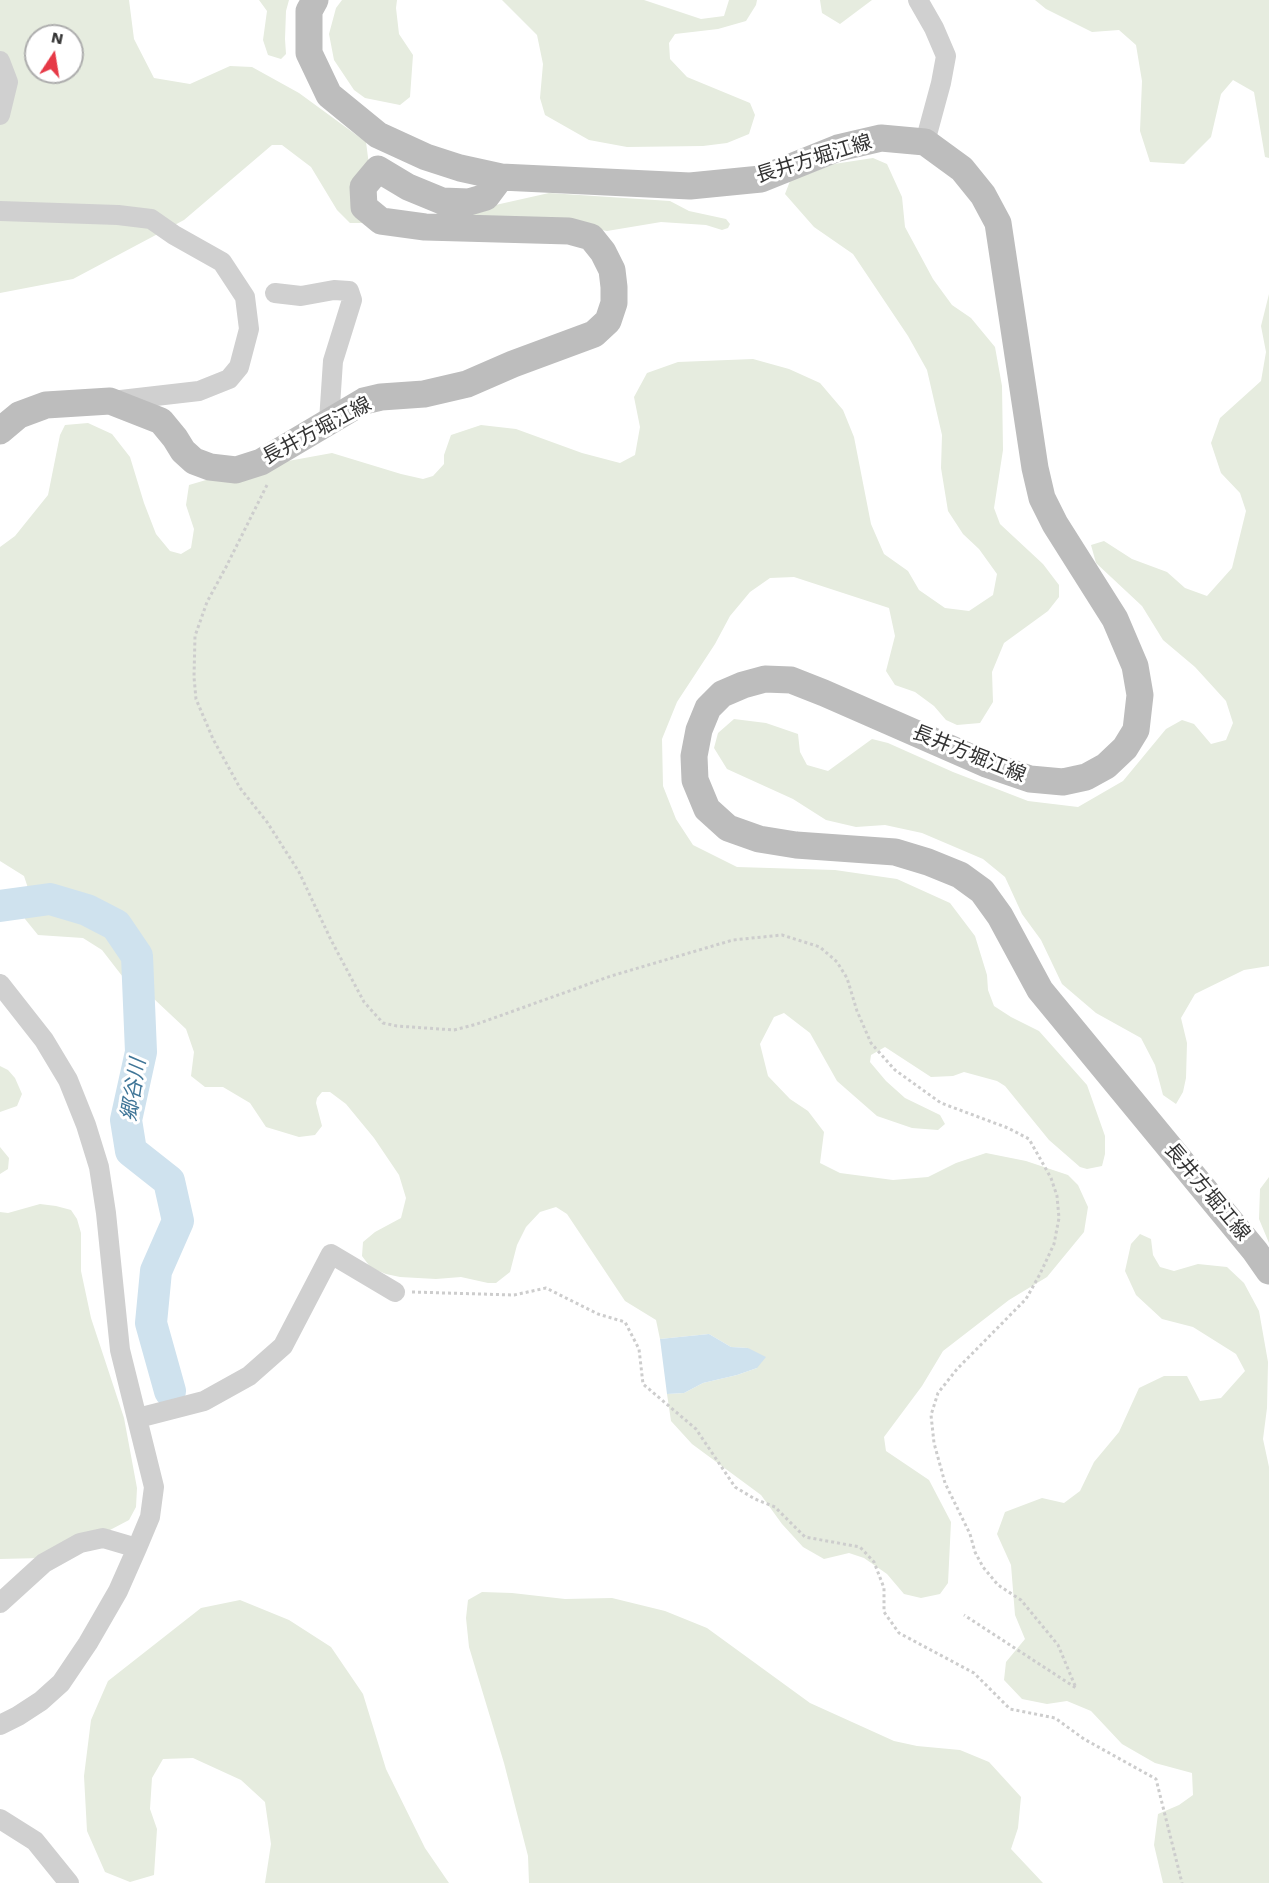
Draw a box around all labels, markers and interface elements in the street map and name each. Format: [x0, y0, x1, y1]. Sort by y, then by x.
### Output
north arrow [24, 24, 84, 84]
text: N [50, 27, 65, 48]
street label: 長井方堀江線 [753, 130, 875, 188]
street label: 長井方堀江線 [258, 392, 376, 470]
street label: 長井方堀江線 [909, 720, 1029, 788]
water label: 郷谷川 [117, 1057, 151, 1123]
street label: 長井方堀江線 [1159, 1138, 1255, 1246]

